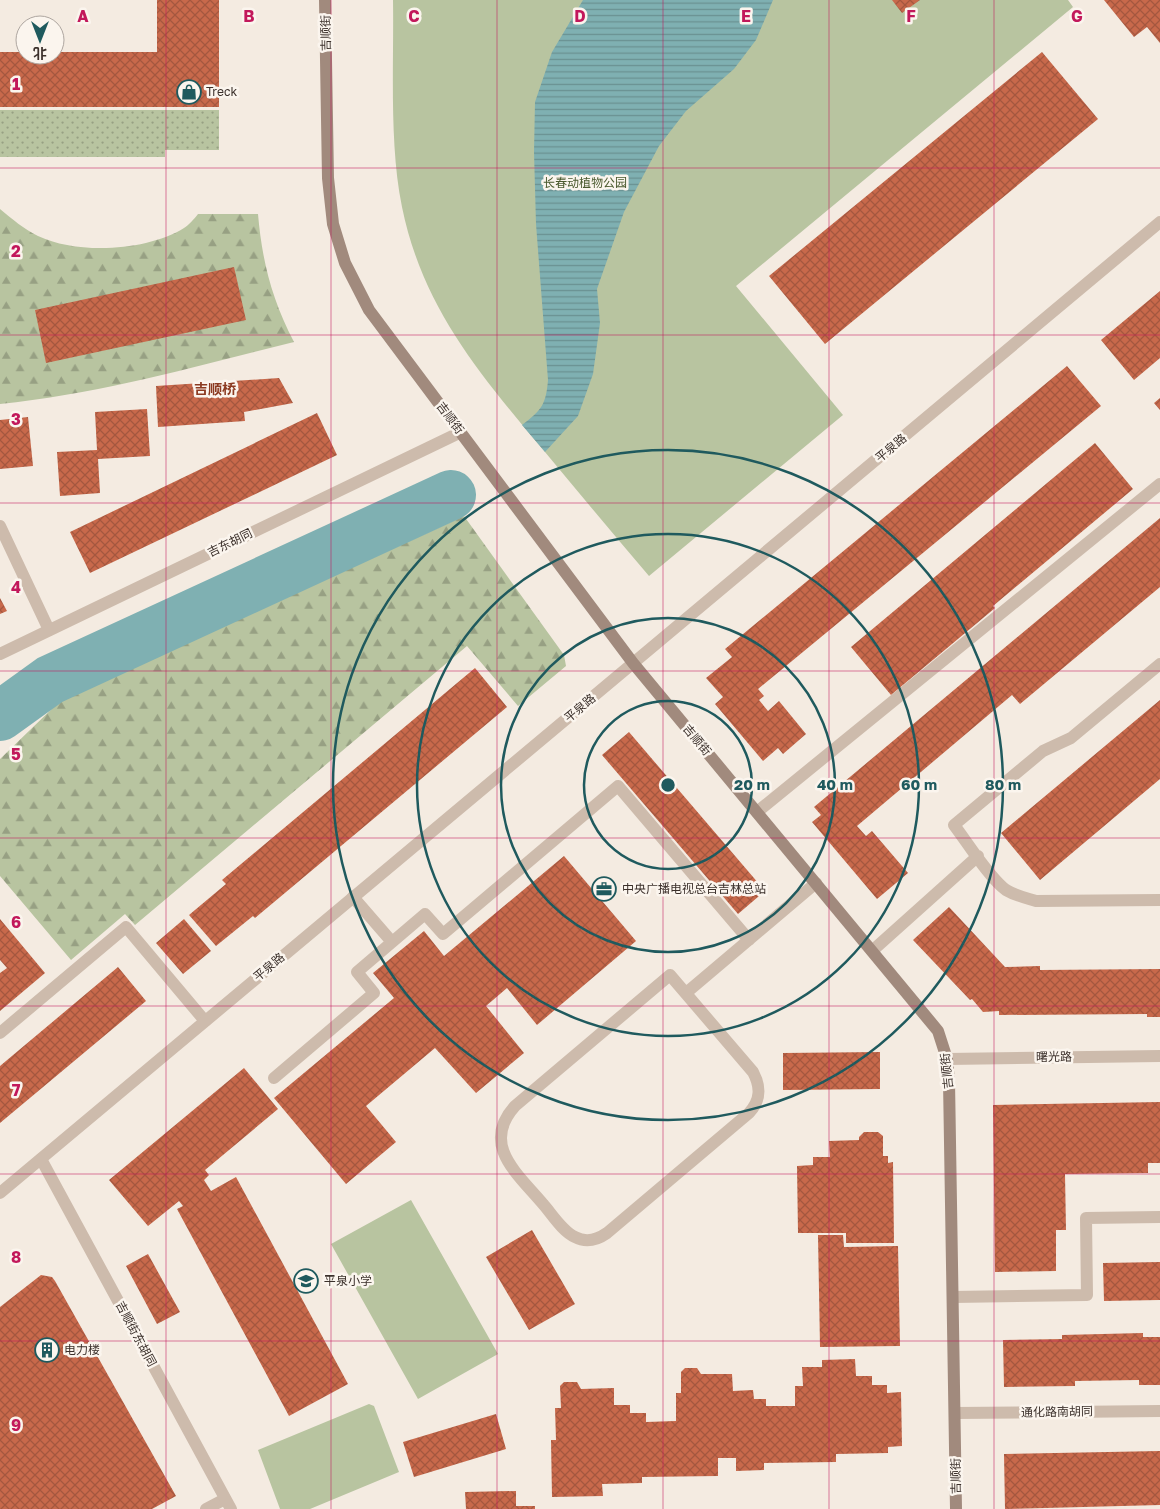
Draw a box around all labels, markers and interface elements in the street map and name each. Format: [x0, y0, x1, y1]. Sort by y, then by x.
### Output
text: A [77, 6, 89, 26]
text: B [243, 6, 255, 26]
text: C [408, 6, 420, 26]
text: D [574, 6, 586, 26]
text: E [741, 6, 751, 26]
text: F [906, 6, 916, 26]
text: G [1071, 6, 1083, 26]
north arrow [15, 15, 65, 65]
street label: 吉顺街 [318, 15, 333, 51]
text: 北 [33, 45, 47, 62]
text: 1 [12, 74, 20, 94]
shop icon: Treck [176, 79, 202, 105]
place label: Treck [206, 84, 237, 99]
park label: 长春动植物公园 [543, 175, 627, 190]
text: 2 [11, 241, 21, 261]
district label: 吉顺桥 [194, 380, 236, 397]
street label: 吉顺街 [434, 399, 467, 437]
text: 3 [11, 409, 21, 429]
street label: 平泉路 [872, 430, 909, 465]
street label: 吉东胡同 [205, 525, 255, 560]
text: 4 [11, 577, 21, 597]
street label: 平泉路 [561, 690, 598, 725]
street label: 吉顺街 [680, 721, 715, 758]
text: 5 [11, 744, 21, 764]
text: 20 m [734, 775, 770, 793]
text: 40 m [817, 775, 853, 793]
text: 60 m [901, 775, 937, 793]
text: 80 m [985, 775, 1021, 793]
centre of rings [659, 776, 677, 794]
office icon: 中央广播电视总台吉林总站 [591, 876, 617, 902]
place label: 中央广播电视总台吉林总站 [622, 881, 766, 896]
text: 6 [11, 912, 21, 932]
street label: 平泉路 [250, 949, 287, 984]
street label: 曙光路 [1036, 1049, 1072, 1064]
street label: 吉顺街 [937, 1052, 956, 1090]
text: 7 [12, 1080, 21, 1100]
text: 8 [11, 1247, 21, 1267]
school or university icon: 平泉小学 [293, 1268, 319, 1294]
place label: 平泉小学 [324, 1273, 372, 1288]
street label: 吉顺街东胡同 [113, 1298, 160, 1369]
building icon: 电力楼 [34, 1337, 60, 1363]
place label: 电力楼 [64, 1342, 100, 1357]
street label: 通化路南胡同 [1021, 1403, 1093, 1420]
text: 9 [11, 1415, 21, 1435]
street label: 吉顺街 [948, 1458, 963, 1494]

